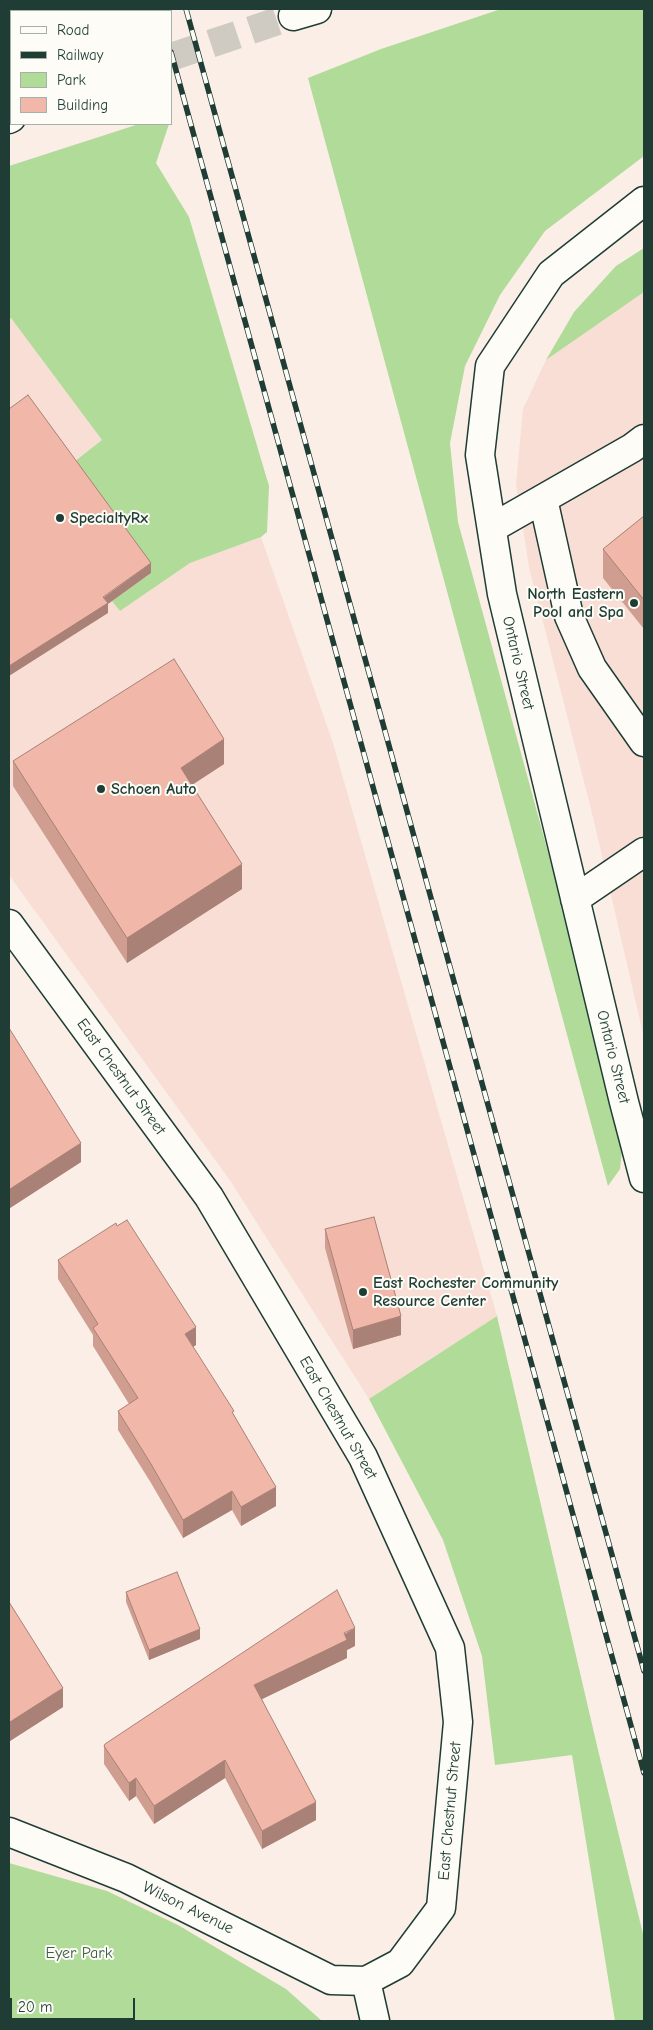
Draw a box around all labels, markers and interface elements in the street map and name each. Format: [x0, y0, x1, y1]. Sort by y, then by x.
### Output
legend [10, 10, 172, 125]
text: Road [57, 21, 89, 39]
text: Railway [57, 46, 103, 64]
text: Park [57, 71, 86, 89]
text: Building [57, 96, 108, 114]
place label: SpecialtyRx [70, 508, 148, 528]
marker: SpecialtyRx [54, 512, 66, 524]
place label: North Eastern Pool and Spa [527, 584, 624, 622]
marker: North Eastern Pool and Spa [628, 597, 640, 609]
street label: Ontario Street [498, 614, 538, 712]
place label: Schoen Auto [111, 779, 196, 799]
marker: Schoen Auto [95, 783, 107, 795]
street label: Ontario Street [592, 1008, 634, 1106]
street label: East Chestnut Street [72, 1015, 170, 1139]
place label: East Rochester Community Resource Center [373, 1273, 558, 1311]
marker: East Rochester Community Resource Center [357, 1286, 369, 1298]
street label: East Chestnut Street [295, 1353, 381, 1483]
street label: East Chestnut Street [434, 1741, 466, 1881]
street label: Wilson Avenue [139, 1878, 237, 1938]
park label: Eyer Park [46, 1943, 112, 1963]
scale bar [12, 1988, 138, 2020]
text: 20 m [18, 1998, 52, 2016]

